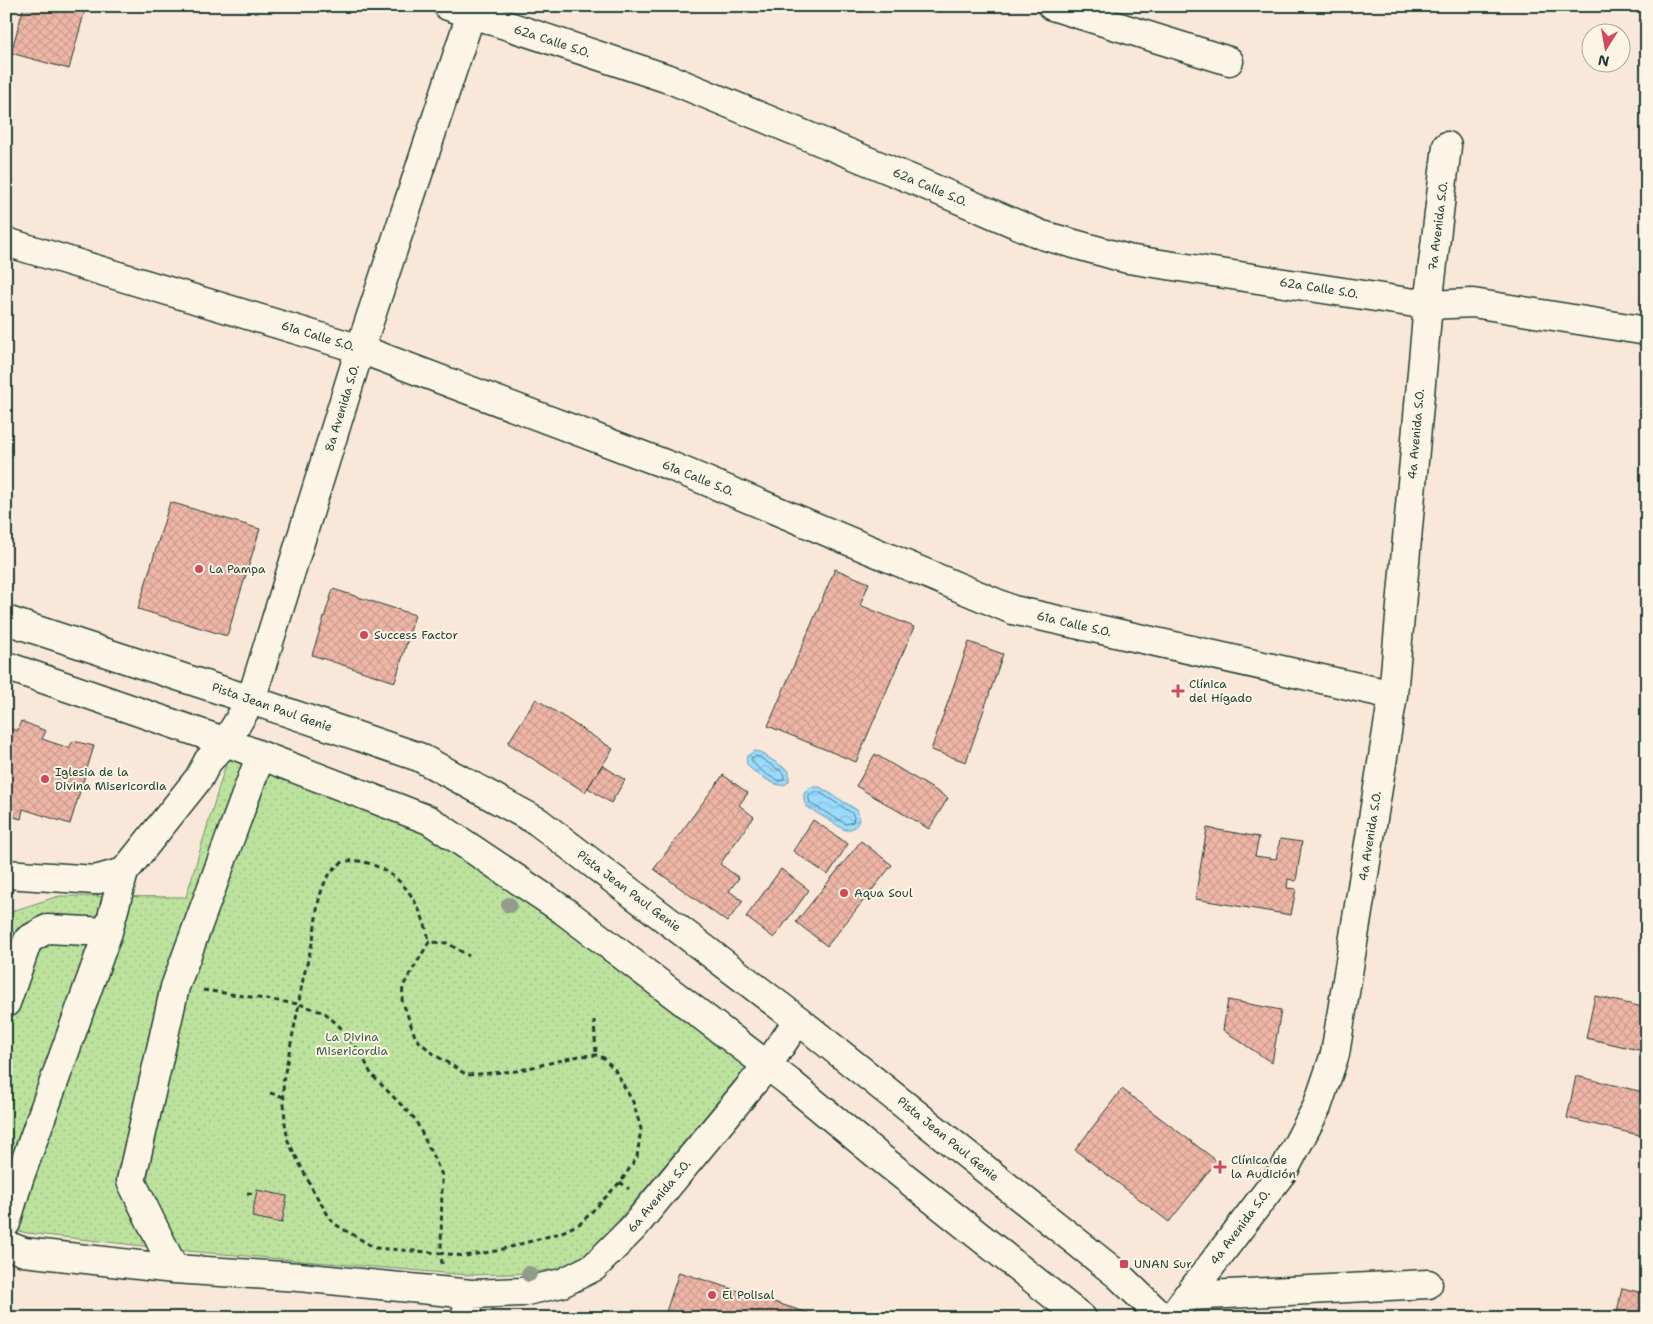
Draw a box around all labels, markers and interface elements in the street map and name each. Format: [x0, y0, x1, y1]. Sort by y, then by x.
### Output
street label: 62a Calle S.O. [512, 21, 592, 61]
north arrow [1580, 22, 1630, 72]
text: N [1596, 51, 1611, 71]
street label: 62a Calle S.O. [890, 164, 970, 210]
street label: 7a Avenida S.O. [1425, 180, 1451, 272]
street label: 62a Calle S.O. [1278, 274, 1360, 302]
street label: 61a Calle S.O. [279, 317, 357, 355]
street label: 8a Avenida S.O. [321, 362, 363, 454]
street label: 4a Avenida S.O. [1404, 388, 1428, 480]
street label: 61a Calle S.O. [660, 456, 736, 500]
place label: La Pampa [209, 561, 266, 577]
marker: La Pampa [193, 563, 205, 575]
street label: 61a Calle S.O. [1035, 608, 1113, 640]
place label: Success Factor [374, 627, 458, 643]
marker: Success Factor [358, 629, 370, 641]
place label: Clínica del Hígado [1189, 676, 1252, 706]
street label: Pista Jean Paul Genie [210, 679, 335, 735]
marker: Clínica del Hígado [1171, 684, 1185, 698]
place label: Iglesia de la Divina Misericordia [55, 764, 167, 794]
marker: Iglesia de la Divina Misericordia [39, 773, 51, 785]
street label: 4a Avenida S.O. [1355, 790, 1385, 882]
street label: Pista Jean Paul Genie [574, 847, 684, 936]
place label: Aqua Soul [854, 885, 913, 901]
marker: Aqua Soul [838, 887, 850, 899]
park label: La Divina Misericordia [316, 1029, 388, 1059]
street label: Pista Jean Paul Genie [894, 1093, 1002, 1185]
place label: Clínica de la Audición [1231, 1152, 1296, 1182]
street label: 6a Avenida S.O. [624, 1156, 694, 1236]
marker: Clínica de la Audición [1213, 1160, 1227, 1174]
street label: 4a Avenida S.O. [1206, 1186, 1274, 1268]
place label: UNAN Sur [1134, 1256, 1192, 1272]
marker: UNAN Sur [1118, 1258, 1130, 1270]
place label: El Polisal [722, 1287, 775, 1303]
marker: El Polisal [706, 1289, 718, 1301]

